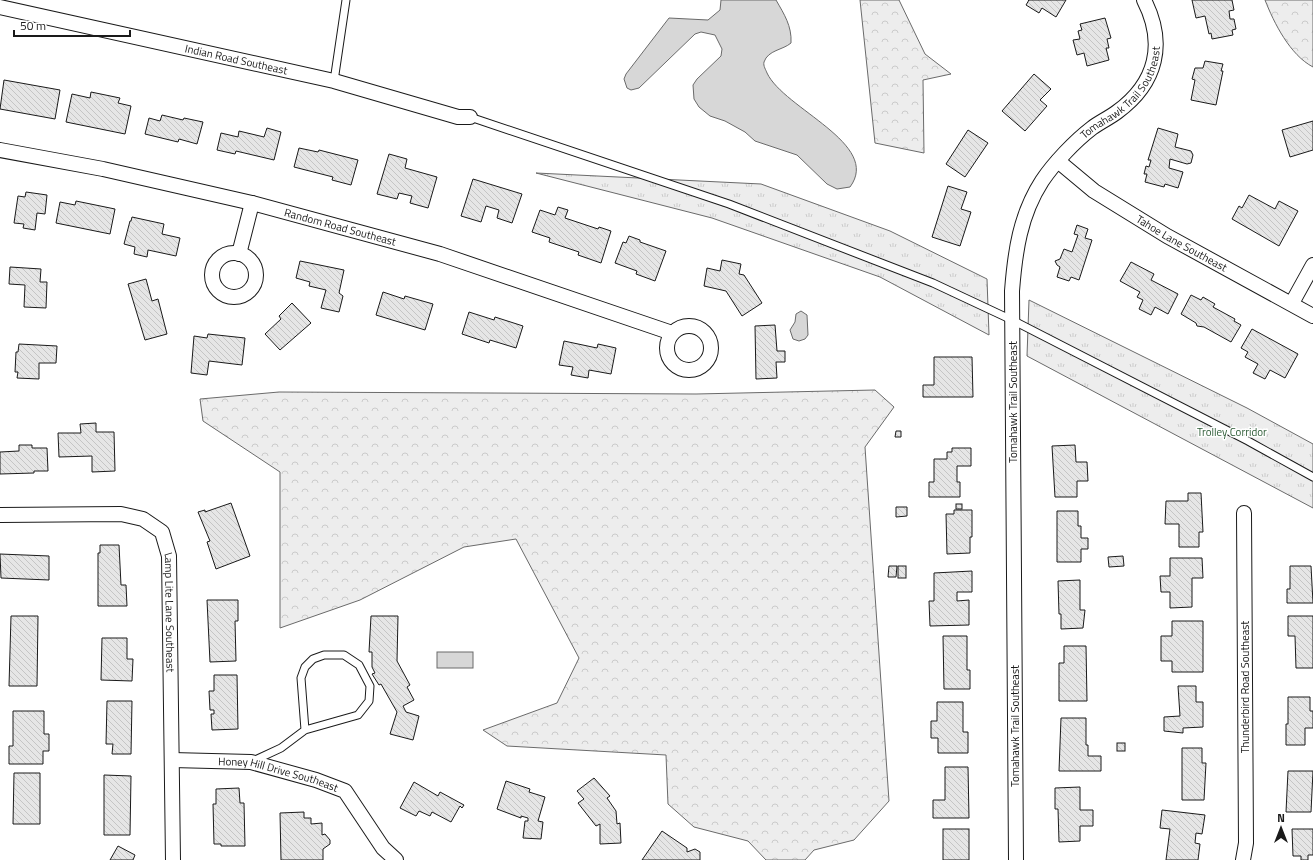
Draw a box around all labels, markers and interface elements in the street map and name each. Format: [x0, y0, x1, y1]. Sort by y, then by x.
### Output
scale bar [14, 12, 130, 38]
text: 50 m [20, 16, 46, 35]
street label: Indian Road Southeast [184, 40, 289, 78]
street label: Tomahawk Trail Southeast [1077, 46, 1164, 142]
street label: Random Road Southeast [283, 204, 398, 250]
street label: Tahoe Lane Southeast [1133, 211, 1230, 276]
street label: Tomahawk Trail Southeast [1005, 341, 1021, 463]
park label: Trolley Corridor [1197, 424, 1267, 440]
street label: Lamp Lite Lane Southeast [160, 550, 179, 673]
street label: Thunderbird Road Southeast [1237, 621, 1253, 753]
street label: Tomahawk Trail Southeast [1007, 665, 1023, 787]
street label: Honey Hill Drive Southeast [218, 753, 341, 796]
north arrow [1261, 808, 1301, 848]
text: N [1277, 810, 1285, 826]

